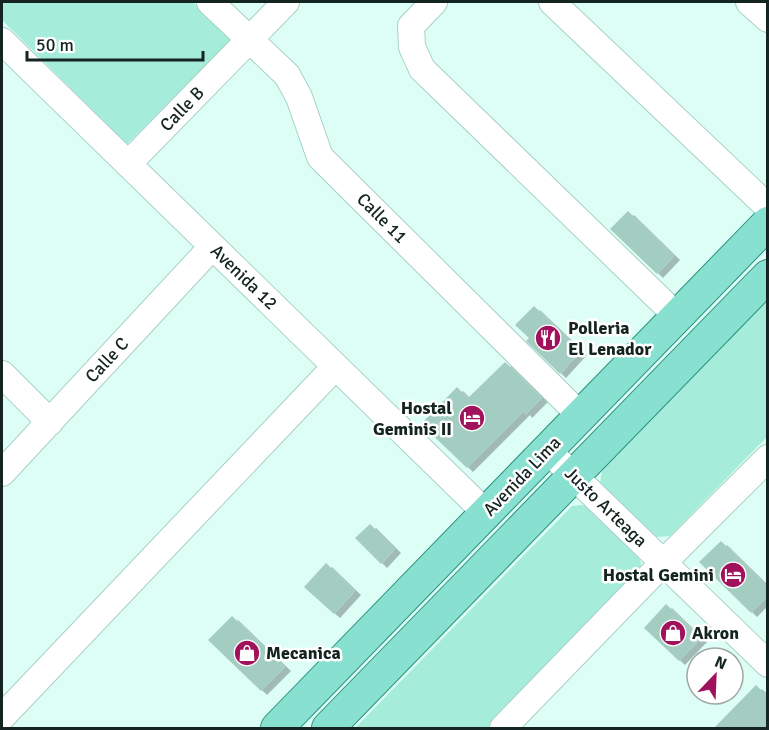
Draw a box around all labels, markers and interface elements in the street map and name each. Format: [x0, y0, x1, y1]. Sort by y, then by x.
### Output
scale bar [27, 24, 202, 62]
text: 50 m [36, 34, 74, 56]
street label: Calle B [155, 82, 209, 136]
street label: Calle 11 [352, 188, 412, 248]
street label: Avenida 12 [206, 240, 282, 314]
place label: Polleria El Lenador [568, 317, 652, 360]
restaurant icon: Polleria El Lenador [533, 323, 563, 353]
street label: Calle C [81, 333, 134, 387]
place label: Hostal Geminis II [373, 397, 452, 440]
hotel icon: Hostal Geminis II [457, 403, 487, 433]
street label: Avenida Lima [479, 432, 565, 520]
street label: Justo Arteaga [560, 462, 652, 552]
hotel icon: Hostal Gemini [718, 560, 748, 590]
place label: Hostal Gemini [603, 564, 714, 586]
shop icon: Akron [658, 618, 688, 648]
place label: Akron [692, 622, 739, 644]
shop icon: Mecanica [232, 638, 262, 668]
place label: Mecanica [266, 642, 341, 664]
north arrow [685, 646, 745, 706]
text: N [711, 652, 730, 674]

